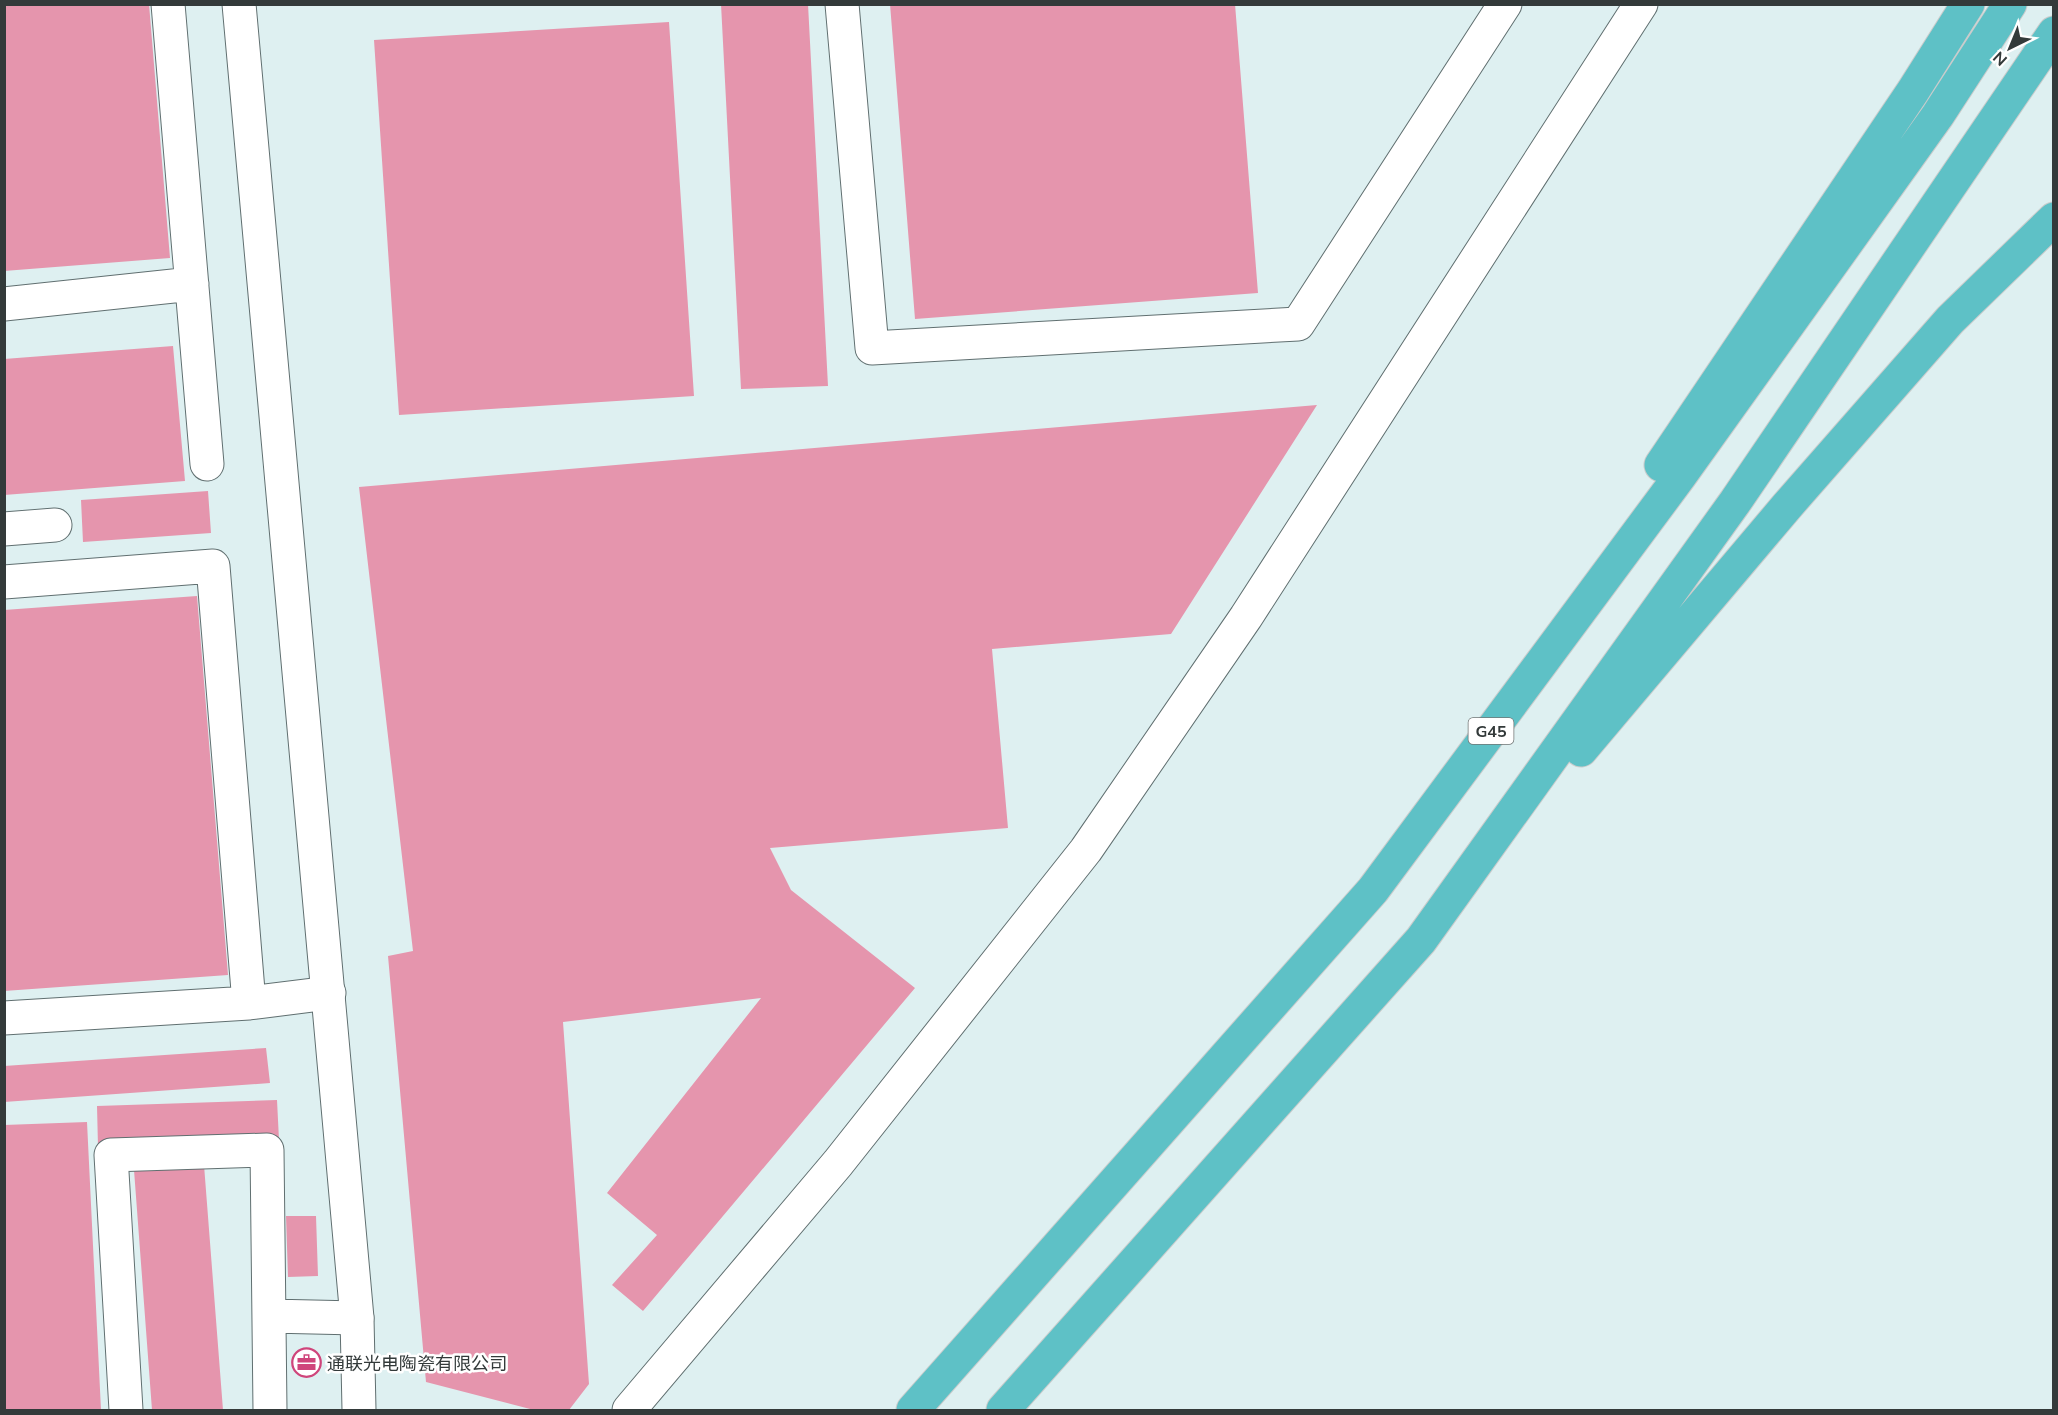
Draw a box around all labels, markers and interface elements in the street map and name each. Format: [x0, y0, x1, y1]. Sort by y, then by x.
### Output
north arrow [1980, 18, 2040, 78]
text: N [1989, 48, 2011, 70]
road number: G45 [1468, 718, 1514, 744]
office icon: 通联光电陶瓷有限公司 [290, 1347, 322, 1379]
place label: 通联光电陶瓷有限公司 [327, 1352, 507, 1375]

